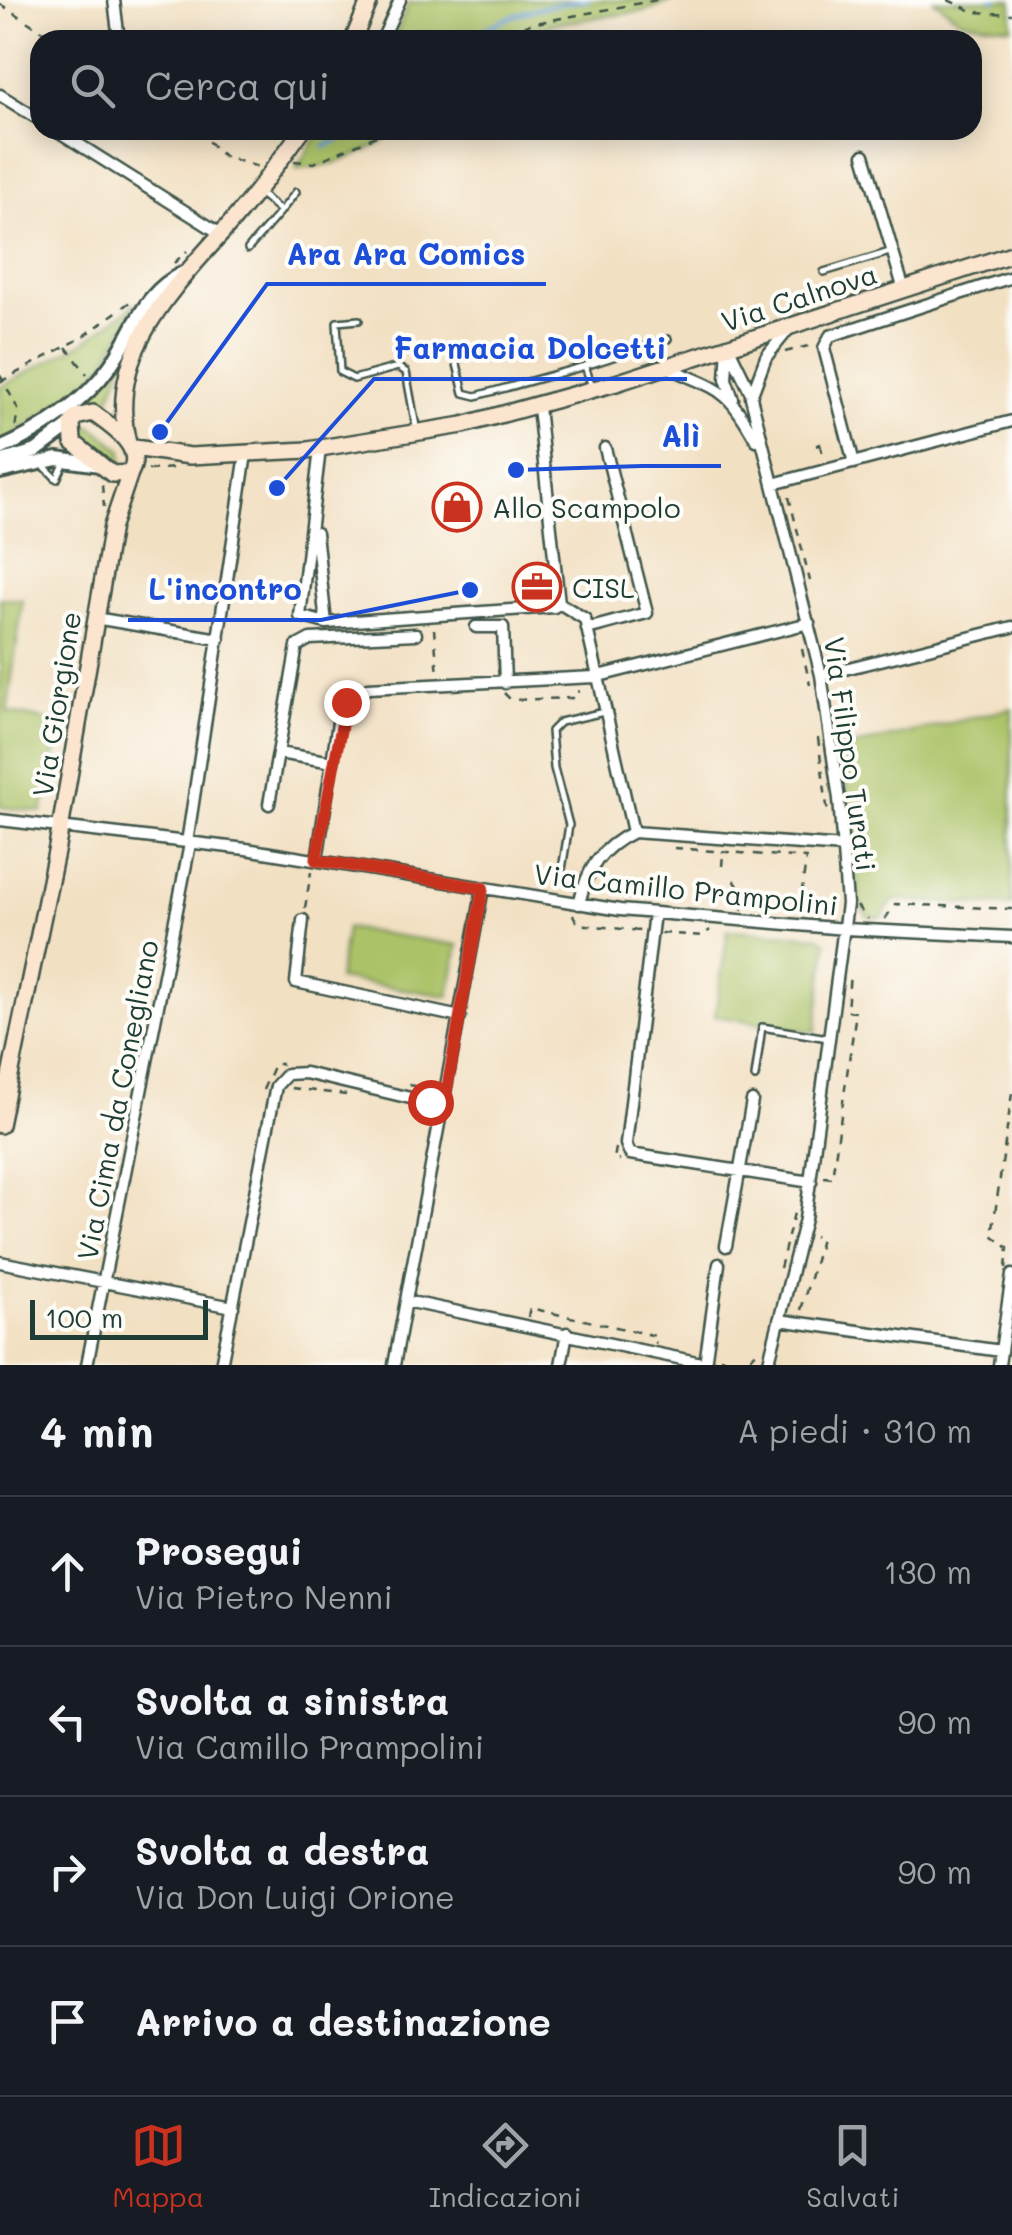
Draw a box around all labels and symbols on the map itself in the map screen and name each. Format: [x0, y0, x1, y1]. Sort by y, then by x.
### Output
callout: Ara Ara Comics [267, 224, 546, 284]
text: Ara Ara Comics [286, 233, 526, 273]
street label: Via Calnova [716, 255, 882, 339]
callout: Farmacia Dolcetti [374, 319, 687, 379]
text: Farmacia Dolcetti [393, 327, 667, 367]
callout: Alì [642, 406, 721, 466]
text: Alì [661, 415, 701, 455]
shop icon: Allo Scampolo [431, 481, 483, 533]
place label: Allo Scampolo [492, 489, 681, 525]
callout: L'incontro [128, 560, 321, 620]
office icon: CISL [511, 561, 563, 613]
text: L'incontro [148, 568, 302, 608]
place label: CISL [572, 569, 635, 605]
street label: Via Giorgione [24, 609, 88, 799]
street label: Via Filippo Turati [817, 635, 885, 873]
route end [324, 680, 370, 726]
street label: Via Camillo Prampolini [532, 855, 840, 923]
street label: Via Cima da Conegliano [68, 937, 166, 1263]
route start [408, 1080, 454, 1126]
scale bar [30, 1295, 208, 1340]

